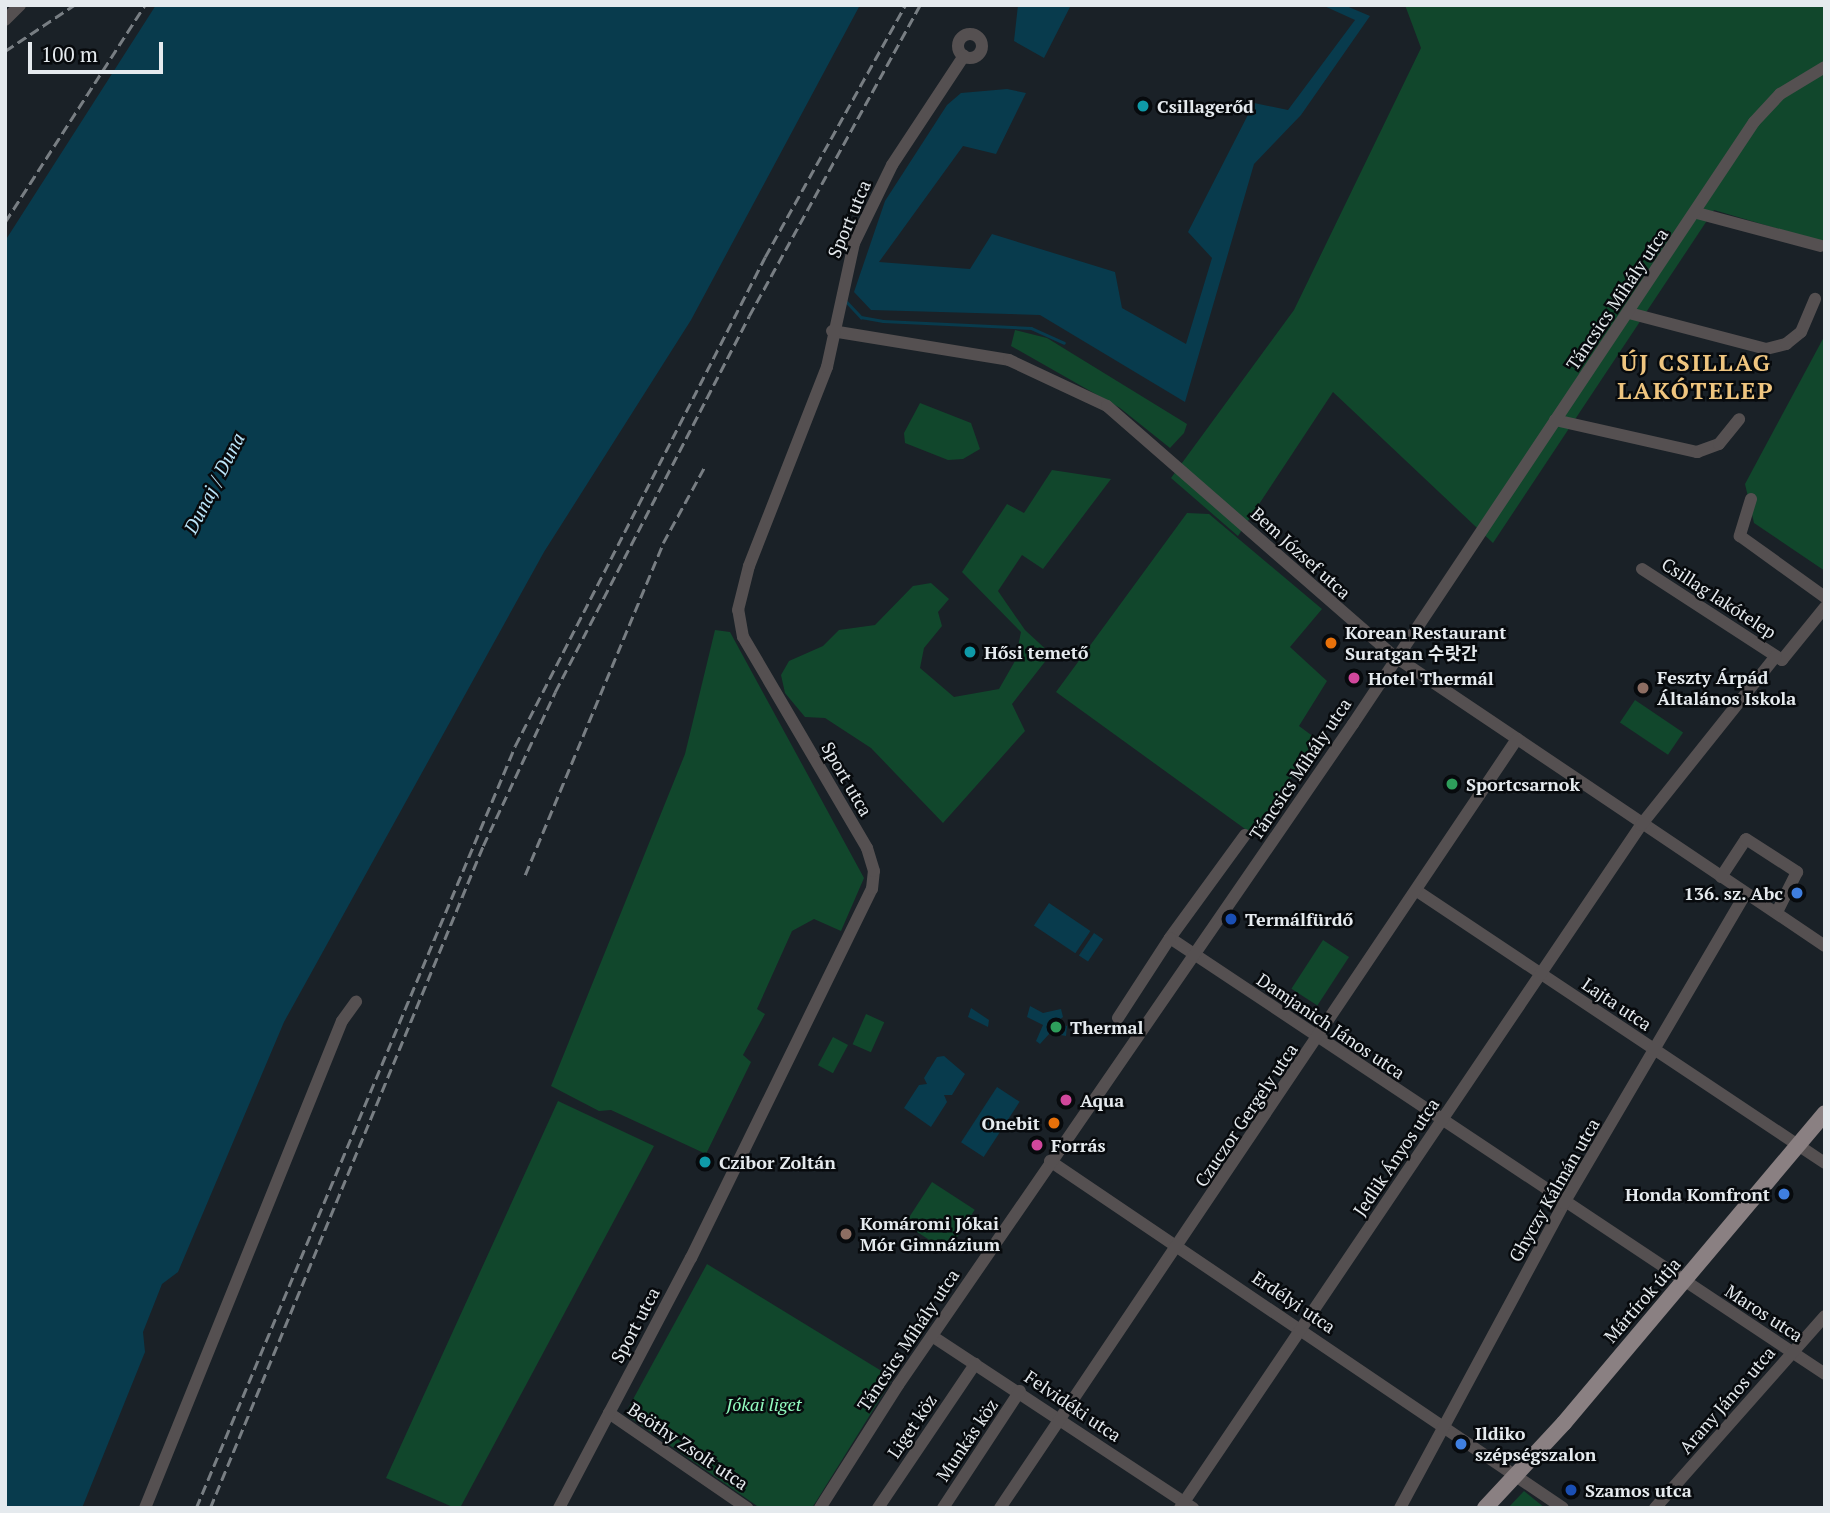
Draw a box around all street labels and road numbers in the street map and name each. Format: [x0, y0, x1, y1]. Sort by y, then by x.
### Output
street label: Sport utca [823, 177, 875, 261]
street label: Táncsics Mihály utca [1562, 224, 1672, 374]
street label: Bem József utca [1247, 503, 1355, 603]
street label: Csillag lakótelep [1658, 553, 1780, 643]
street label: Táncsics Mihály utca [1245, 694, 1355, 844]
street label: Sport utca [817, 738, 877, 820]
street label: Damjanich János utca [1253, 969, 1409, 1083]
street label: Lajta utca [1578, 973, 1656, 1035]
street label: Czuczor Gergely utca [1190, 1039, 1302, 1191]
street label: Jedlik Ányos utca [1348, 1094, 1444, 1220]
street label: Ghyczy Kálmán utca [1504, 1114, 1604, 1266]
street label: Mártírok útja [1599, 1253, 1685, 1347]
street label: Táncsics Mihály utca [853, 1265, 963, 1415]
street label: Erdélyi utca [1248, 1266, 1340, 1338]
street label: Maros utca [1721, 1280, 1807, 1346]
street label: Sport utca [606, 1284, 664, 1366]
street label: Arany János utca [1675, 1342, 1779, 1458]
street label: Felvidéki utca [1021, 1366, 1125, 1446]
street label: Liget köz [883, 1390, 941, 1462]
street label: Munkás köz [932, 1395, 1002, 1485]
street label: Beöthy Zsolt utca [624, 1398, 752, 1494]

